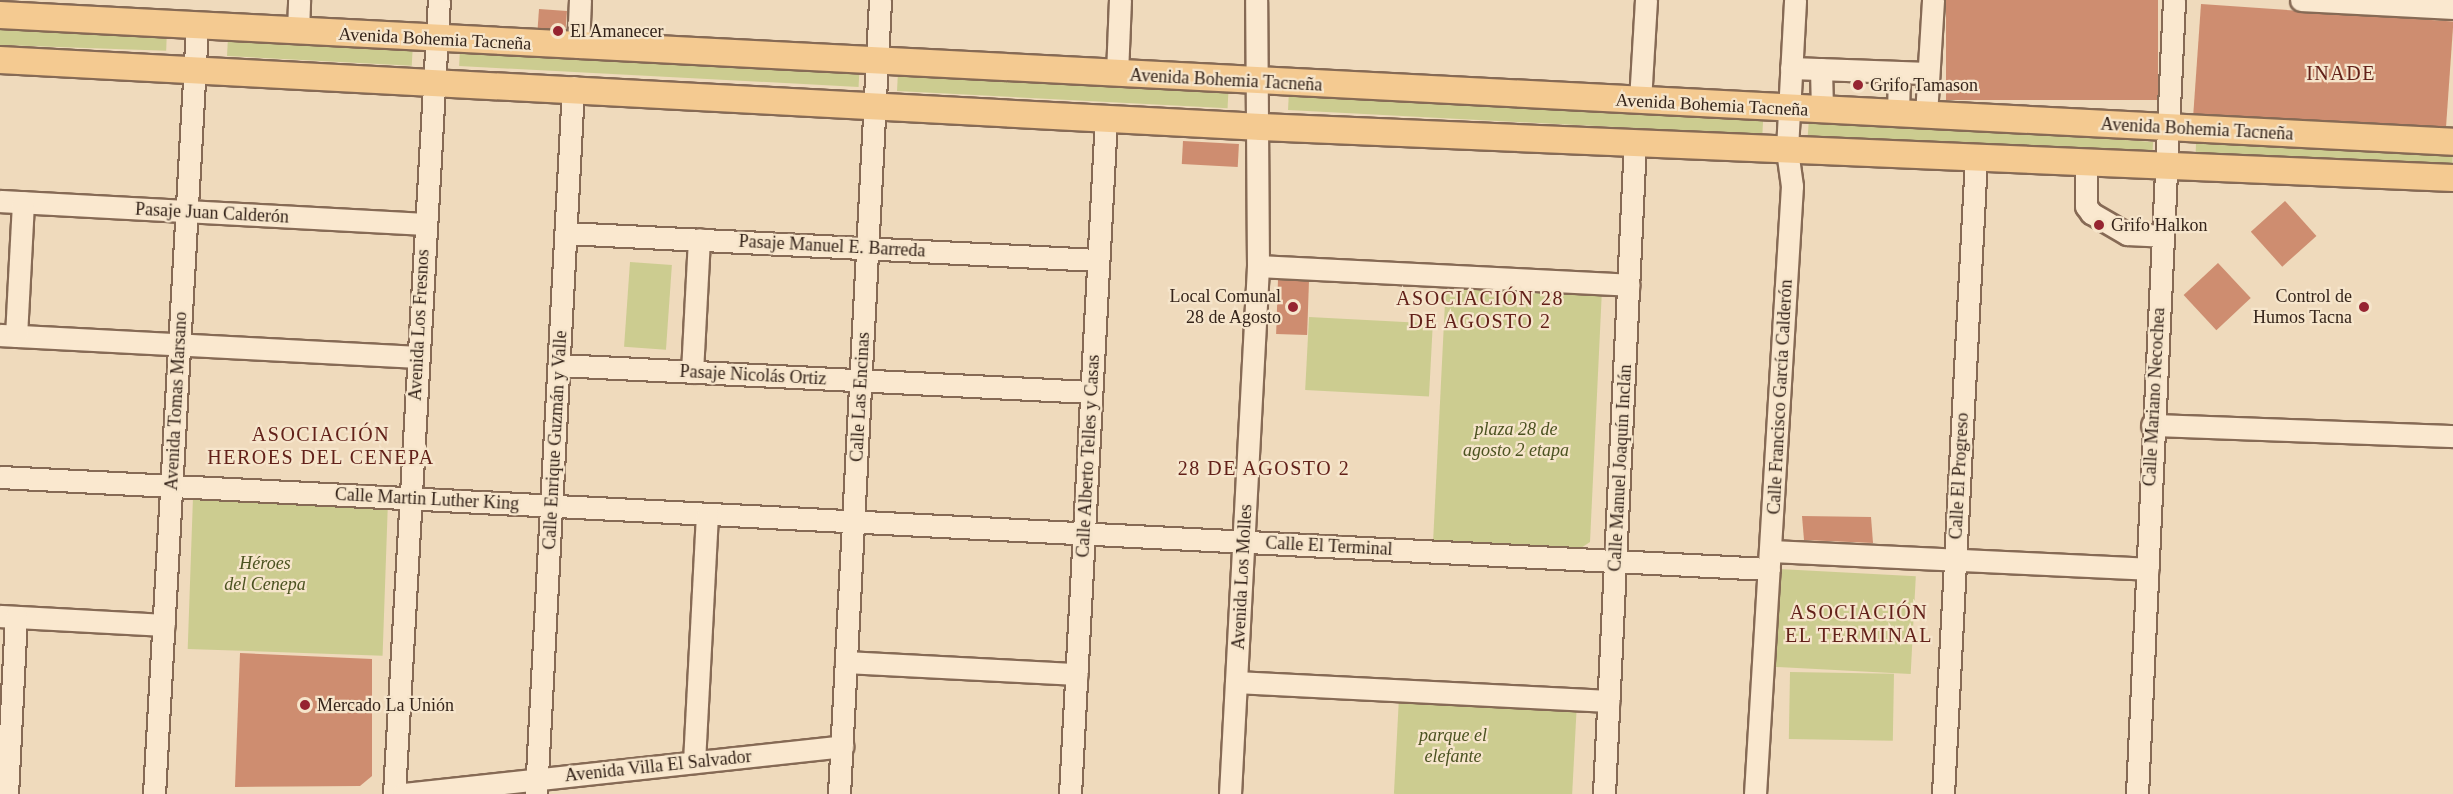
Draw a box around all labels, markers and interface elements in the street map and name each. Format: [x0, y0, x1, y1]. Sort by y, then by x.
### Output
place label: El Amanecer [570, 20, 664, 42]
street label: Avenida Bohemia Tacneña [338, 23, 532, 55]
marker: El Amanecer [551, 24, 565, 38]
district label: INADE [2306, 61, 2376, 85]
street label: Avenida Bohemia Tacneña [1129, 64, 1323, 96]
place label: Grifo Tamason [1870, 74, 1978, 96]
marker: Grifo Tamason [1851, 78, 1865, 92]
street label: Avenida Bohemia Tacneña [1615, 89, 1809, 121]
street label: Avenida Bohemia Tacneña [2100, 113, 2294, 145]
street label: Pasaje Juan Calderón [135, 198, 289, 228]
place label: Grifo Halkon [2111, 214, 2207, 236]
marker: Grifo Halkon [2092, 218, 2106, 232]
street label: Pasaje Manuel E. Barreda [738, 230, 926, 262]
street label: Avenida Los Fresnos [404, 249, 434, 401]
street label: Calle Francisco García Calderón [1763, 279, 1797, 515]
place label: Local Comunal 28 de Agosto [1170, 286, 1281, 328]
place label: Control de Humos Tacna [2253, 286, 2352, 328]
district label: ASOCIACIÓN 28 DE AGOSTO 2 [1396, 287, 1564, 334]
marker: Local Comunal 28 de Agosto [1286, 300, 1300, 314]
marker: Control de Humos Tacna [2357, 300, 2371, 314]
street label: Calle Mariano Necochea [2139, 307, 2169, 487]
street label: Avenida Tomas Marsano [161, 311, 191, 491]
street label: Calle Enrique Guzmán y Valle [538, 330, 572, 550]
street label: Calle Las Encinas [846, 332, 874, 462]
street label: Calle Alberto Telles y Casas [1072, 353, 1104, 559]
street label: Pasaje Nicolás Ortiz [679, 360, 827, 390]
street label: Calle Manuel Joaquín Inclán [1604, 364, 1636, 572]
street label: Calle El Progreso [1945, 412, 1973, 540]
park label: plaza 28 de agosto 2 etapa [1463, 419, 1569, 462]
district label: ASOCIACIÓN HEROES DEL CENEPA [207, 422, 435, 469]
district label: 28 DE AGOSTO 2 [1177, 456, 1351, 480]
street label: Calle Martin Luther King [334, 483, 520, 515]
street label: Avenida Los Molles [1227, 504, 1257, 650]
street label: Calle El Terminal [1265, 532, 1393, 560]
park label: Héroes del Cenepa [224, 553, 306, 596]
district label: ASOCIACIÓN EL TERMINAL [1784, 601, 1934, 648]
place label: Mercado La Unión [317, 694, 454, 716]
marker: Mercado La Unión [298, 698, 312, 712]
park label: parque el elefante [1419, 725, 1487, 768]
street label: Avenida Villa El Salvador [563, 745, 753, 787]

